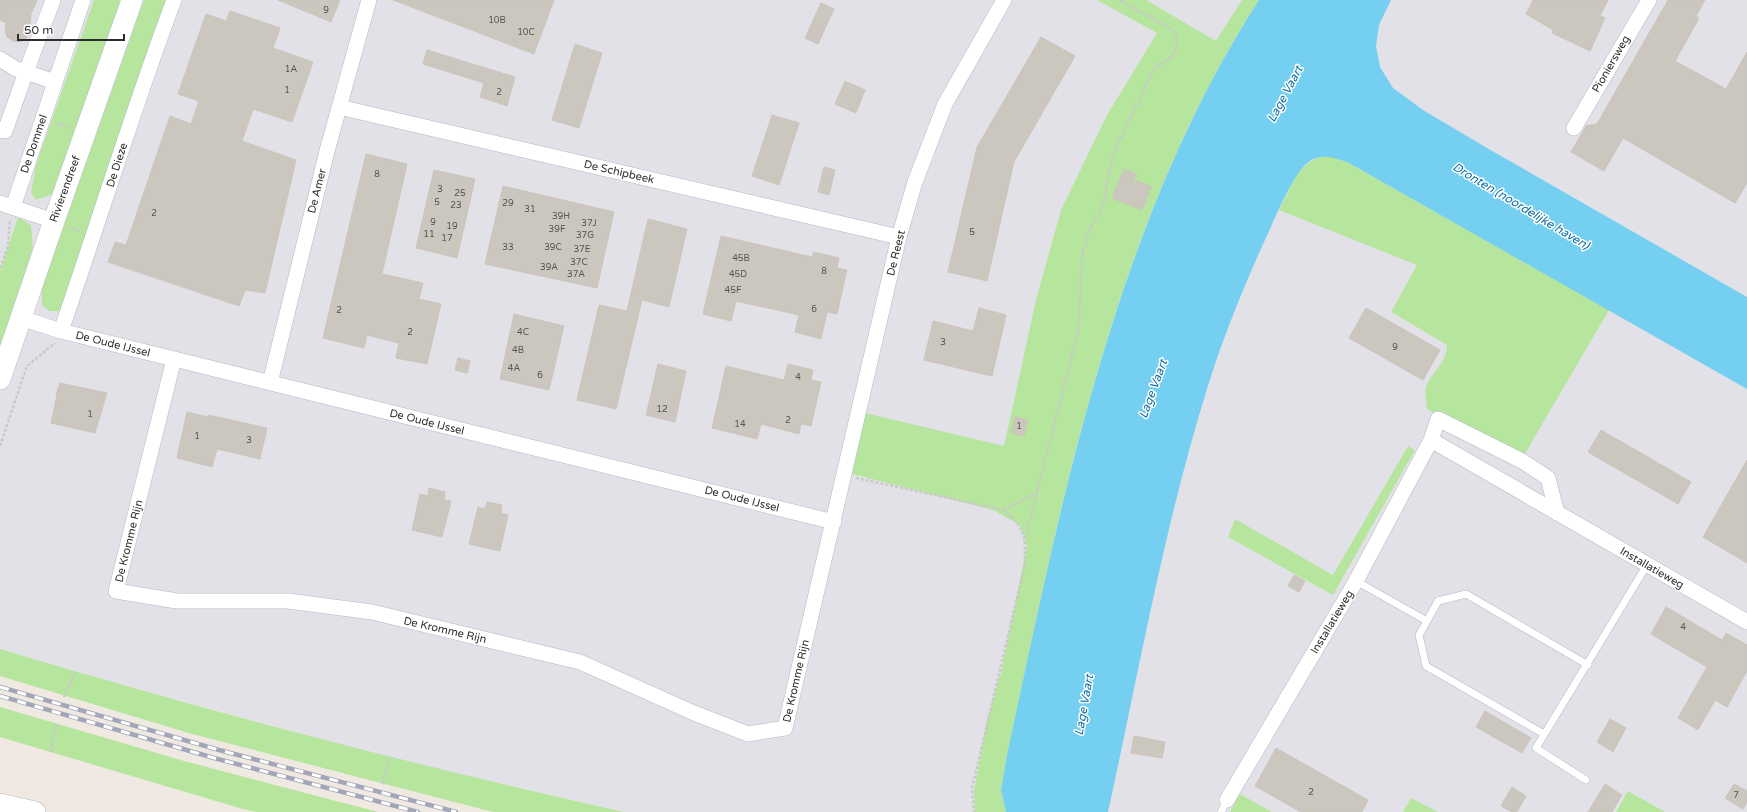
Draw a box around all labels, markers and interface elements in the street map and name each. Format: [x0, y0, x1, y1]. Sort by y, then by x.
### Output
house number: 9 [323, 5, 329, 16]
house number: 10B [488, 15, 506, 26]
scale bar [18, 16, 124, 42]
text: 50 m [24, 23, 53, 37]
house number: 10C [517, 27, 535, 38]
street label: Pioniersweg [1589, 33, 1633, 95]
water label: Lage Vaart [1264, 62, 1306, 124]
house number: 1A [285, 64, 297, 75]
house number: 1 [284, 85, 290, 96]
house number: 2 [496, 87, 502, 98]
street label: De Dommel [18, 113, 50, 175]
street label: De Dieze [104, 141, 130, 189]
street label: Rivierendreef [47, 153, 83, 224]
street label: De Schipbeek [583, 158, 655, 186]
water label: Dronten (noordelijke haven) [1450, 160, 1593, 253]
street label: De Amer [305, 166, 329, 215]
house number: 8 [374, 169, 380, 180]
house number: 3 [437, 184, 443, 195]
house number: 25 [454, 188, 466, 199]
house number: 5 [434, 197, 440, 208]
house number: 29 [502, 198, 514, 209]
house number: 23 [450, 200, 462, 211]
house number: 31 [524, 204, 536, 215]
house number: 2 [151, 208, 157, 219]
house number: 39H [552, 211, 570, 222]
house number: 9 [430, 217, 436, 228]
house number: 37J [581, 218, 597, 229]
house number: 19 [446, 221, 458, 232]
house number: 39F [549, 224, 566, 235]
house number: 5 [969, 227, 975, 238]
house number: 11 [423, 229, 435, 240]
street label: De Reest [884, 229, 908, 277]
house number: 37G [576, 230, 594, 241]
house number: 17 [441, 233, 453, 244]
house number: 33 [502, 242, 514, 253]
house number: 39C [544, 242, 562, 253]
house number: 37E [573, 244, 591, 255]
house number: 45B [732, 253, 750, 264]
house number: 37C [570, 257, 588, 268]
house number: 39A [540, 262, 558, 273]
house number: 8 [821, 266, 827, 277]
house number: 37A [567, 269, 585, 280]
house number: 45D [729, 269, 747, 280]
house number: 45F [725, 285, 742, 296]
house number: 6 [811, 304, 817, 315]
house number: 2 [336, 305, 342, 316]
house number: 2 [407, 327, 413, 338]
house number: 4C [517, 327, 529, 338]
street label: De Oude IJssel [74, 328, 152, 360]
house number: 3 [940, 337, 946, 348]
house number: 9 [1392, 342, 1398, 353]
house number: 4B [512, 345, 524, 356]
water label: Lage Vaart [1136, 356, 1171, 420]
house number: 4A [508, 363, 520, 374]
house number: 6 [537, 370, 543, 381]
house number: 4 [795, 372, 801, 383]
house number: 12 [656, 404, 668, 415]
street label: De Oude IJssel [388, 406, 466, 438]
house number: 1 [87, 409, 93, 420]
house number: 2 [785, 415, 791, 426]
house number: 14 [734, 419, 746, 430]
house number: 1 [1016, 421, 1022, 432]
house number: 1 [194, 431, 200, 442]
house number: 3 [246, 435, 252, 446]
street label: De Oude IJssel [703, 483, 781, 515]
street label: De Kromme Rijn [112, 498, 146, 584]
street label: Installatieweg [1618, 544, 1686, 592]
street label: Installatieweg [1308, 588, 1356, 656]
street label: De Kromme Rijn [402, 614, 488, 646]
house number: 4 [1680, 622, 1686, 633]
street label: De Kromme Rijn [780, 638, 812, 724]
water label: Lage Vaart [1072, 672, 1096, 736]
house number: 2 [1308, 787, 1314, 798]
house number: 7 [1733, 790, 1739, 801]

